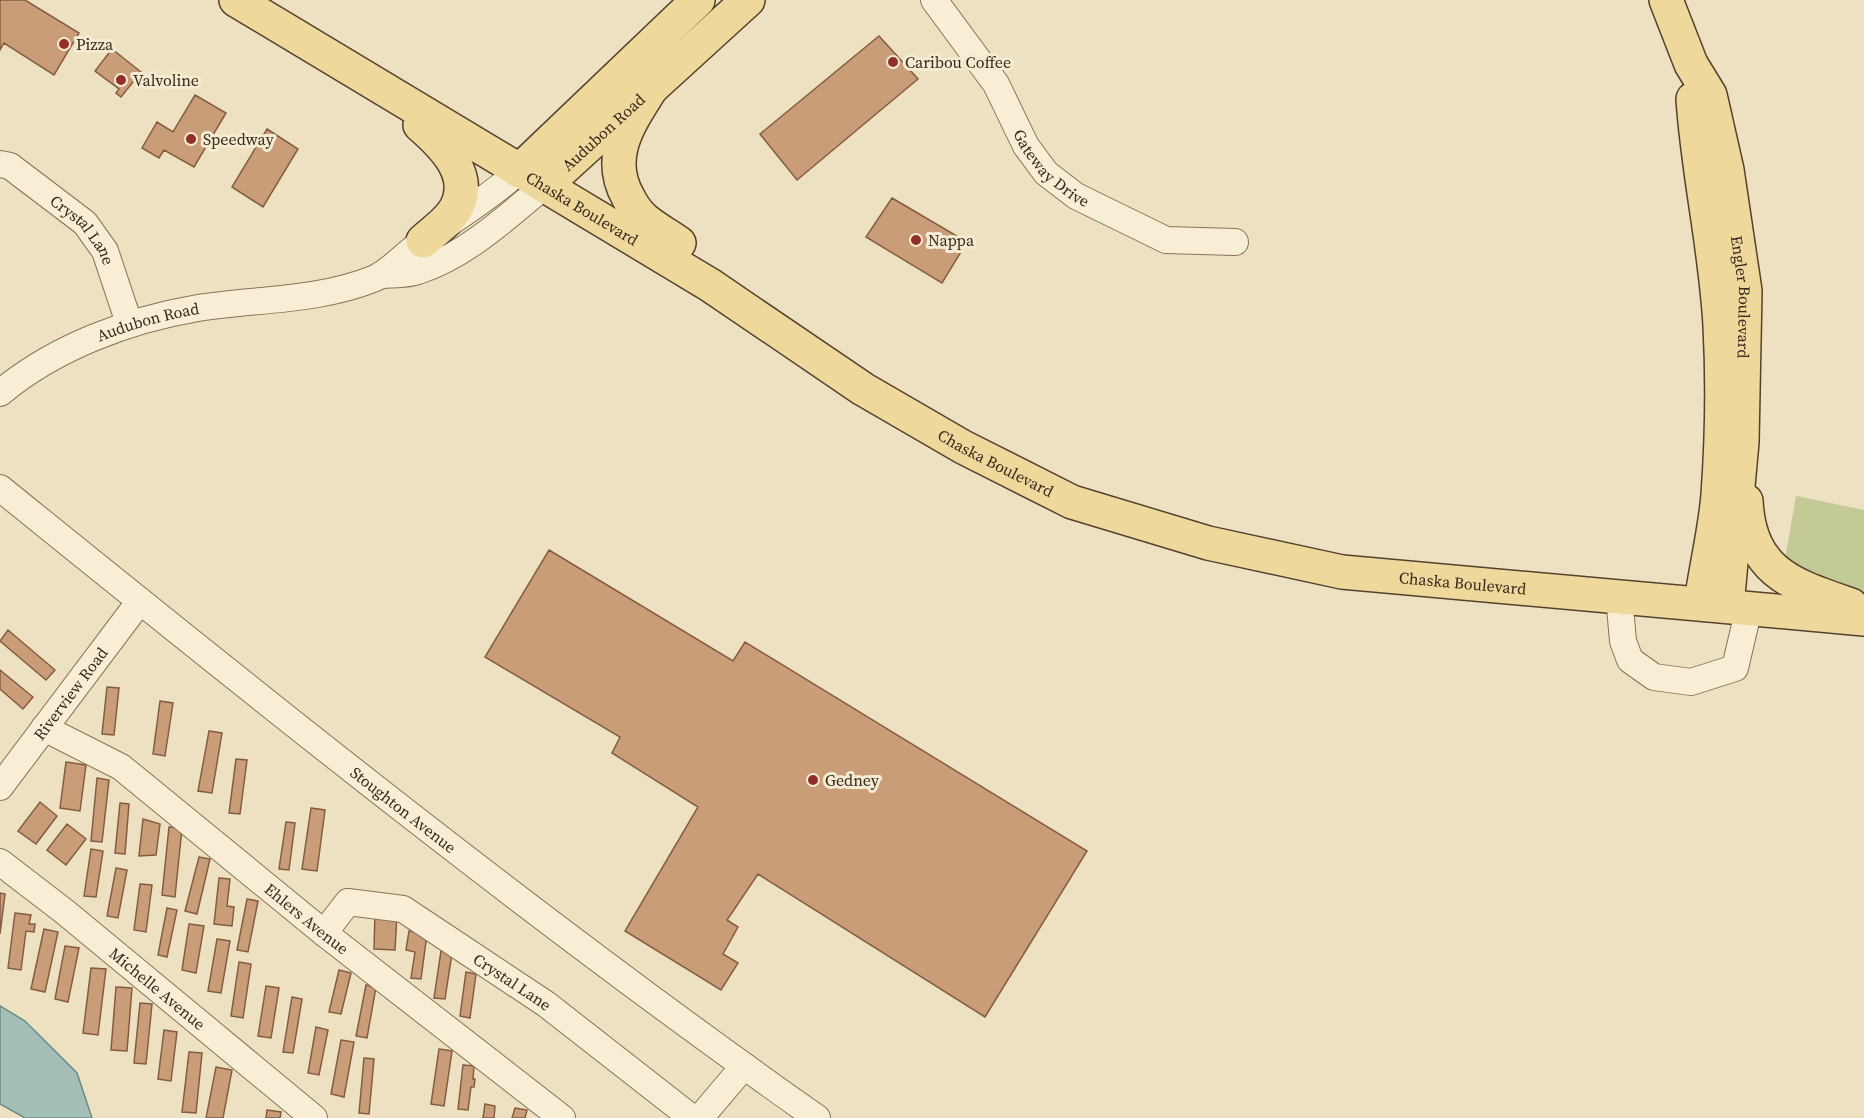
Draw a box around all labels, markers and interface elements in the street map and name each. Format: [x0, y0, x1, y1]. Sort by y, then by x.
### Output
place label: Pizza [76, 33, 114, 55]
marker: Pizza [57, 37, 71, 51]
place label: Caribou Coffee [905, 51, 1011, 73]
marker: Caribou Coffee [886, 55, 900, 69]
place label: Valvoline [133, 69, 199, 91]
marker: Valvoline [114, 73, 128, 87]
street label: Audubon Road [557, 88, 650, 176]
street label: Gateway Drive [1008, 125, 1093, 212]
place label: Speedway [203, 128, 275, 150]
marker: Speedway [184, 132, 198, 146]
street label: Chaska Boulevard [522, 166, 643, 251]
street label: Crystal Lane [46, 189, 120, 268]
place label: Nappa [928, 229, 975, 251]
marker: Nappa [909, 233, 923, 247]
street label: Engler Boulevard [1726, 234, 1756, 359]
street label: Audubon Road [93, 297, 201, 346]
street label: Chaska Boulevard [934, 424, 1057, 502]
street label: Chaska Boulevard [1398, 566, 1527, 600]
street label: Riverview Road [28, 643, 113, 744]
street label: Stoughton Avenue [346, 761, 461, 858]
place label: Gedney [825, 769, 880, 791]
marker: Gedney [806, 773, 820, 787]
street label: Ehlers Avenue [260, 878, 353, 959]
street label: Michelle Avenue [105, 942, 210, 1035]
street label: Crystal Lane [469, 948, 556, 1015]

